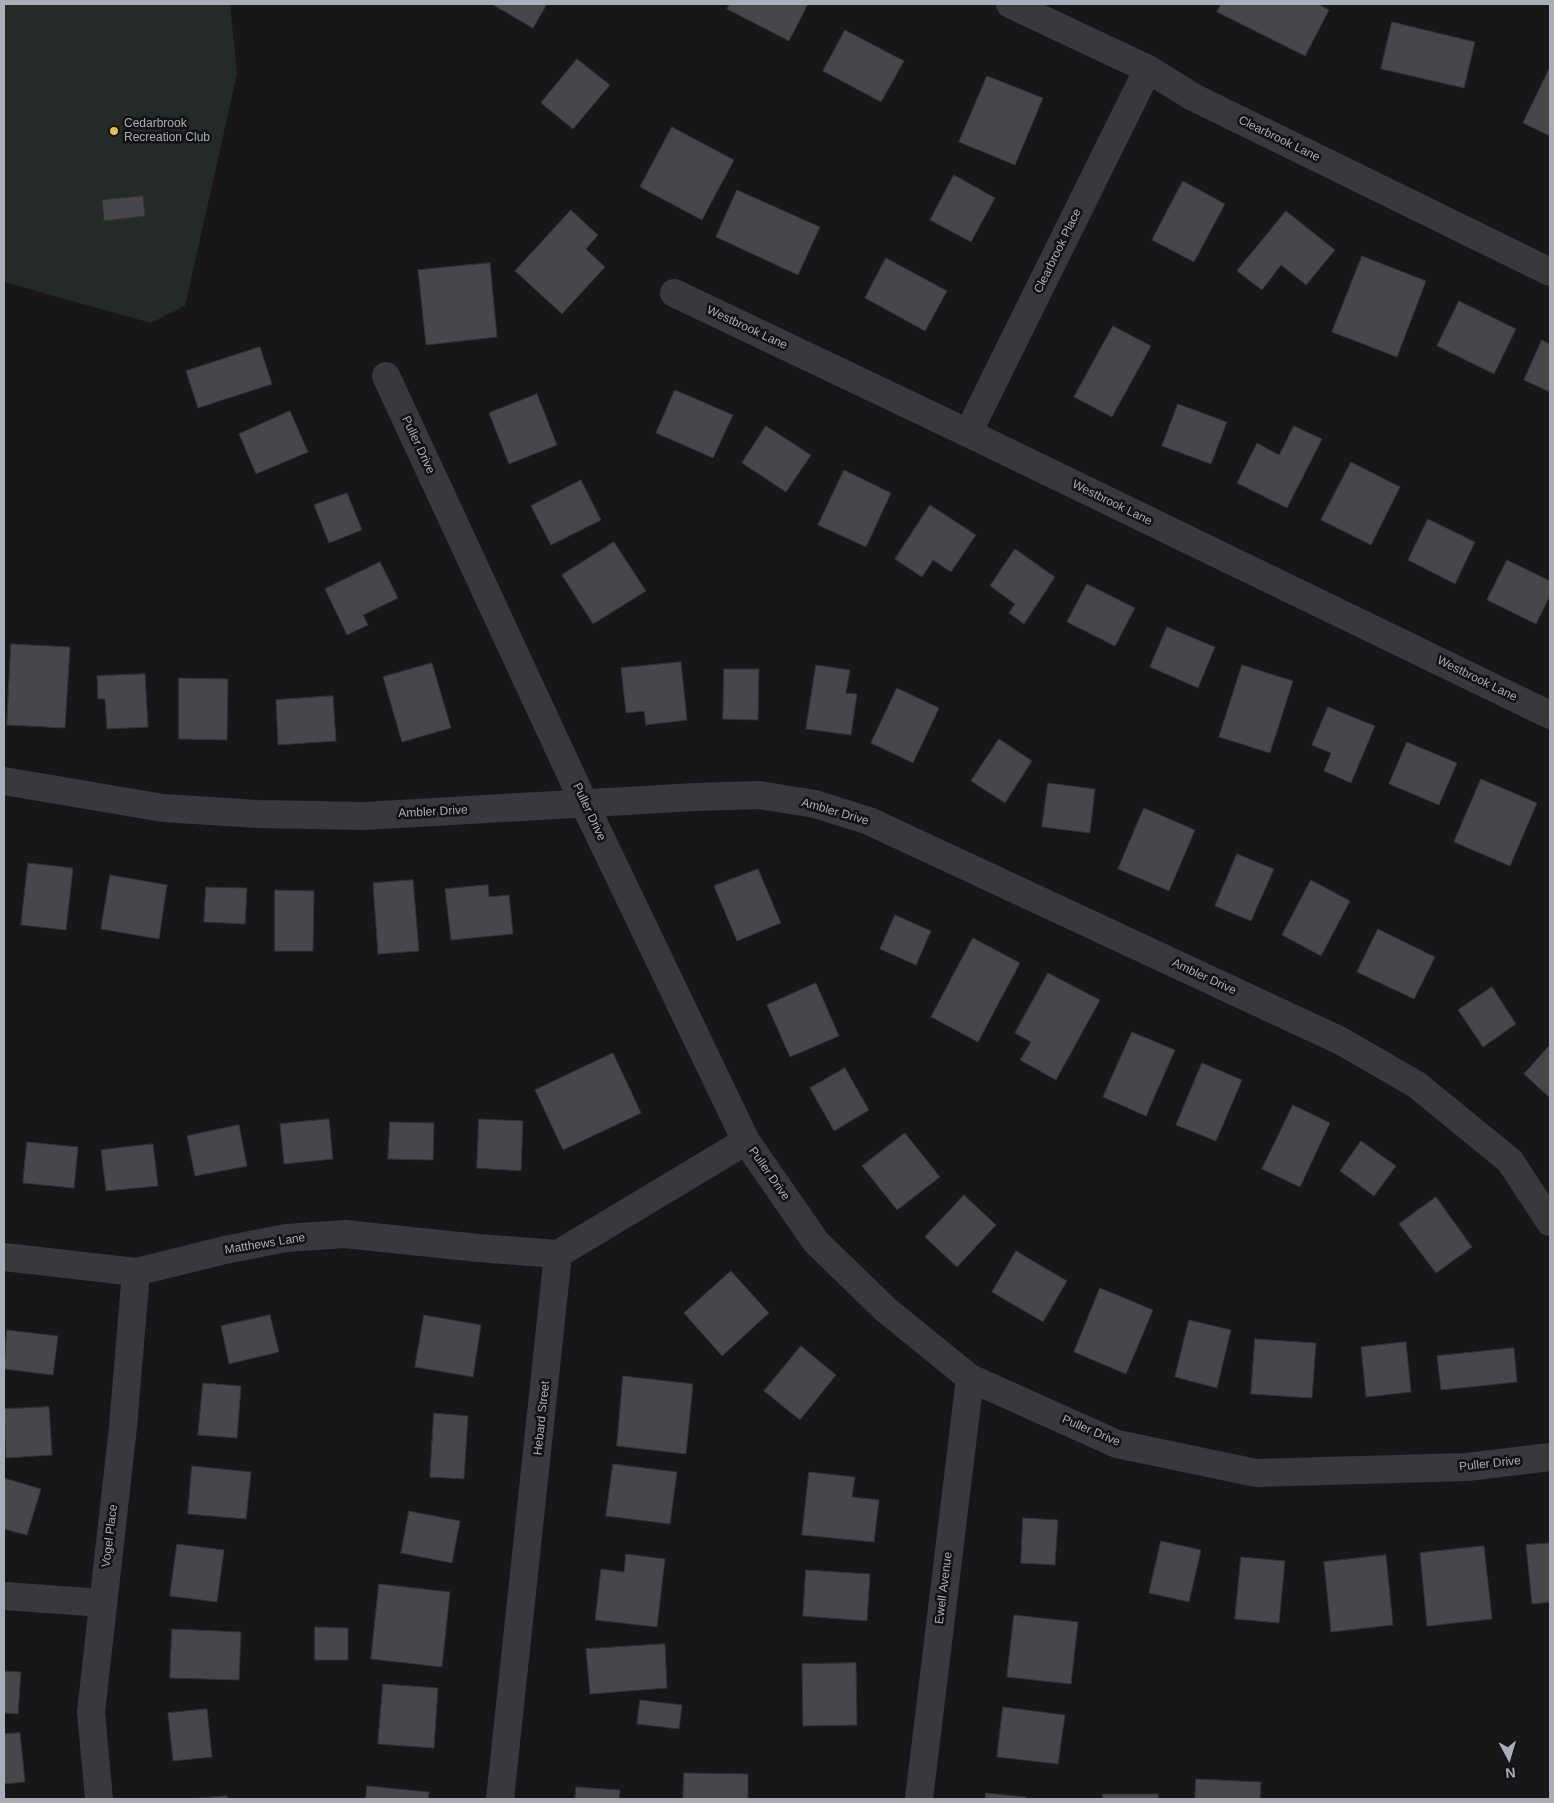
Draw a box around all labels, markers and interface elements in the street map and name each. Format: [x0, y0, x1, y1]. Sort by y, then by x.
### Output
street label: Clearbrook Lane [1236, 113, 1322, 165]
place label: Cedarbrook Recreation Club [124, 117, 210, 145]
marker: Cedarbrook Recreation Club [108, 125, 120, 137]
street label: Clearbrook Place [1031, 206, 1085, 296]
street label: Westbrook Lane [704, 303, 790, 353]
street label: Puller Drive [398, 414, 438, 476]
street label: Westbrook Lane [1070, 477, 1154, 529]
street label: Westbrook Lane [1435, 653, 1519, 705]
street label: Puller Drive [569, 781, 609, 843]
street label: Ambler Drive [800, 796, 870, 828]
street label: Ambler Drive [398, 803, 468, 821]
street label: Ambler Drive [1170, 956, 1238, 998]
street label: Puller Drive [745, 1144, 793, 1204]
street label: Matthews Lane [224, 1231, 306, 1257]
street label: Hebard Street [531, 1380, 553, 1456]
street label: Puller Drive [1060, 1412, 1122, 1450]
street label: Puller Drive [1458, 1454, 1522, 1474]
street label: Vogel Place [99, 1504, 121, 1568]
street label: Ewell Avenue [932, 1551, 956, 1625]
north arrow [1484, 1733, 1534, 1783]
text: N [1505, 1764, 1516, 1781]

